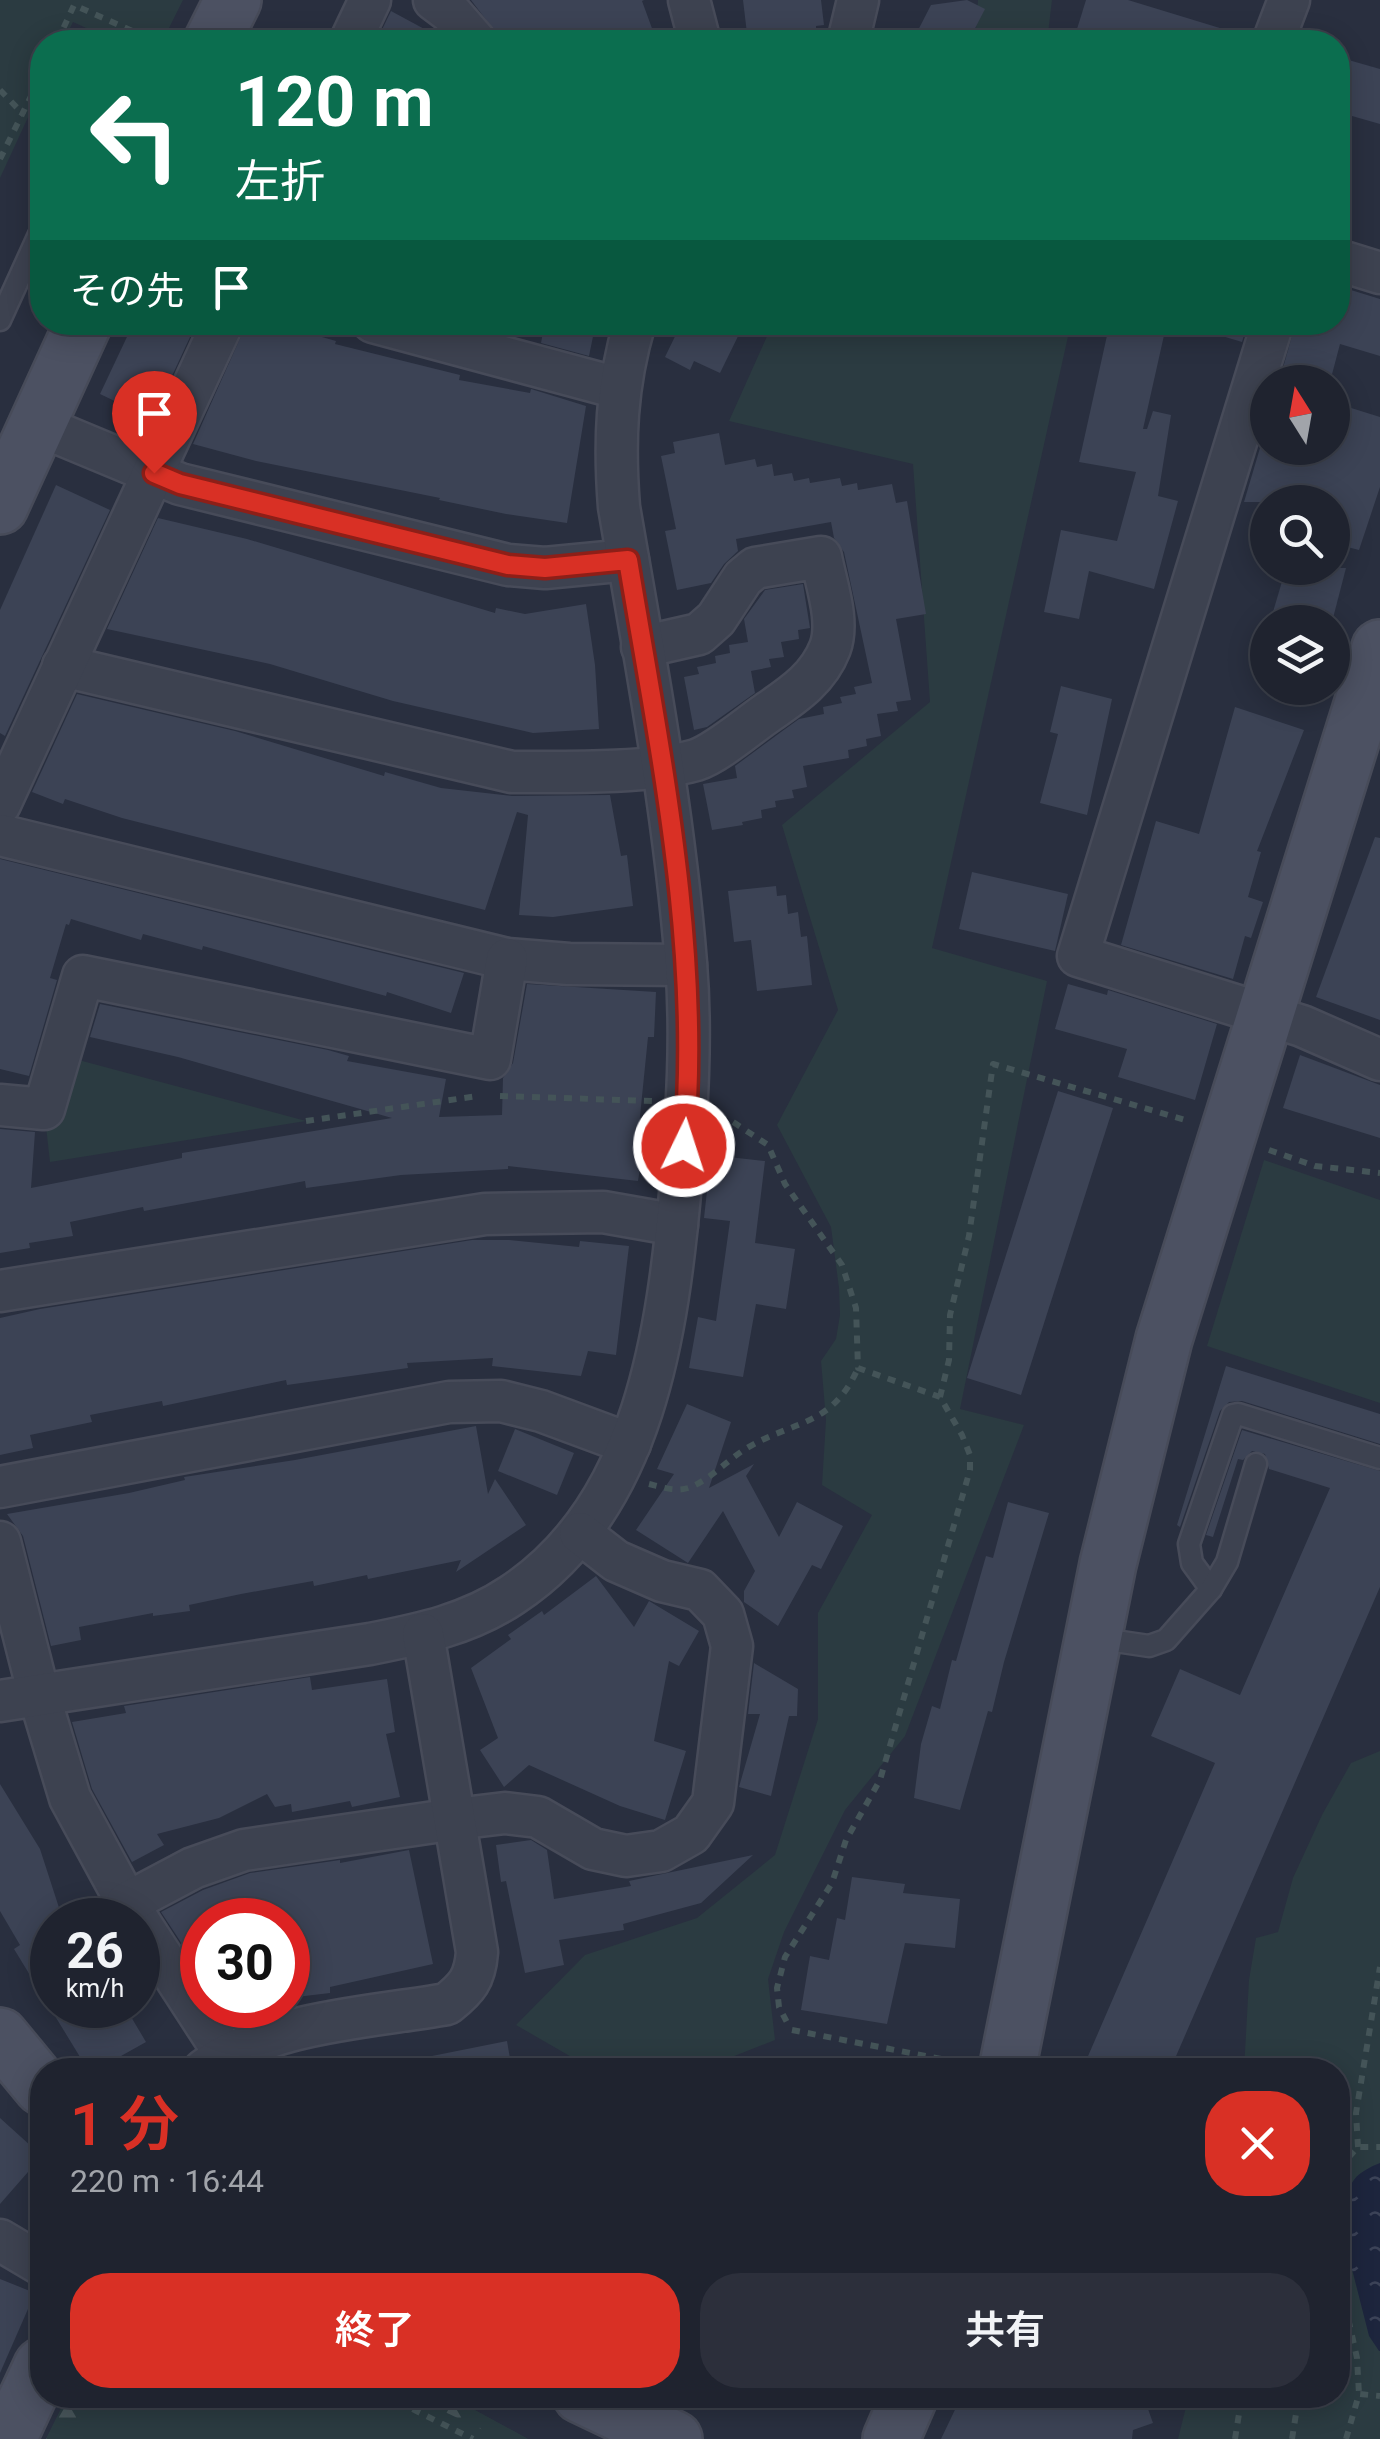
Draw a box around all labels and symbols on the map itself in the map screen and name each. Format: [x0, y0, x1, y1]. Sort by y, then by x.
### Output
north arrow [1250, 365, 1350, 465]
pin [112, 371, 197, 474]
position arrow [632, 1094, 736, 1198]
speed limit sign: 30 [180, 1898, 310, 2028]

